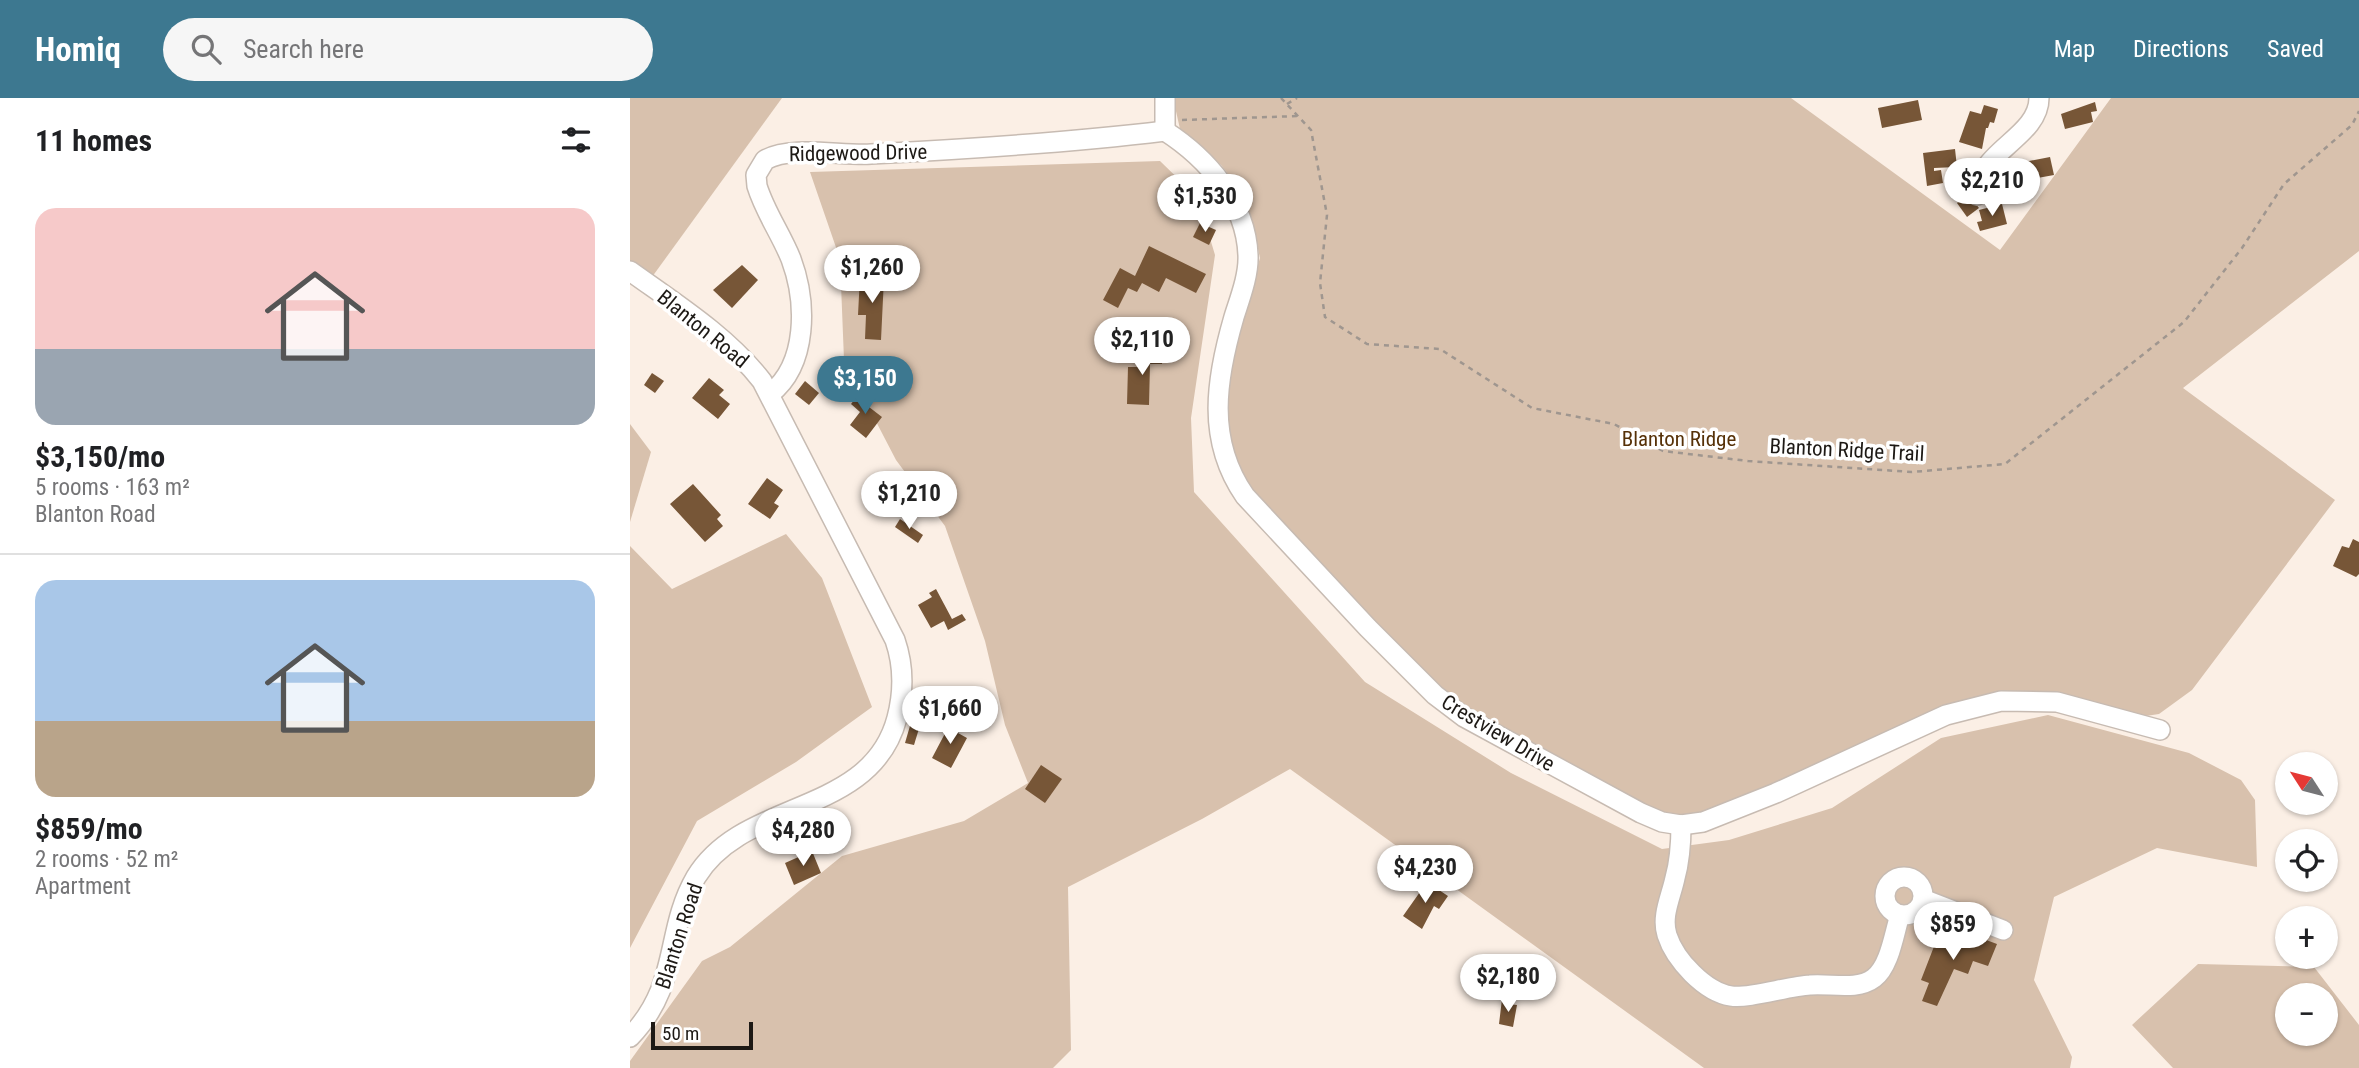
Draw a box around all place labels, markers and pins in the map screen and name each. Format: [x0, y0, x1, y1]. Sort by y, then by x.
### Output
pin: $2,210 [1935, 158, 2049, 218]
pin: $1,530 [1148, 174, 1262, 234]
pin: $1,260 [815, 246, 929, 305]
pin: $2,110 [1085, 317, 1199, 377]
pin: $3,150 [808, 356, 922, 416]
pin: $1,210 [852, 472, 966, 531]
pin: $1,660 [893, 686, 1007, 746]
pin: $4,280 [746, 808, 860, 868]
pin: $4,230 [1368, 846, 1482, 905]
pin: $859 [1912, 902, 1994, 962]
pin: $2,180 [1451, 954, 1565, 1014]

